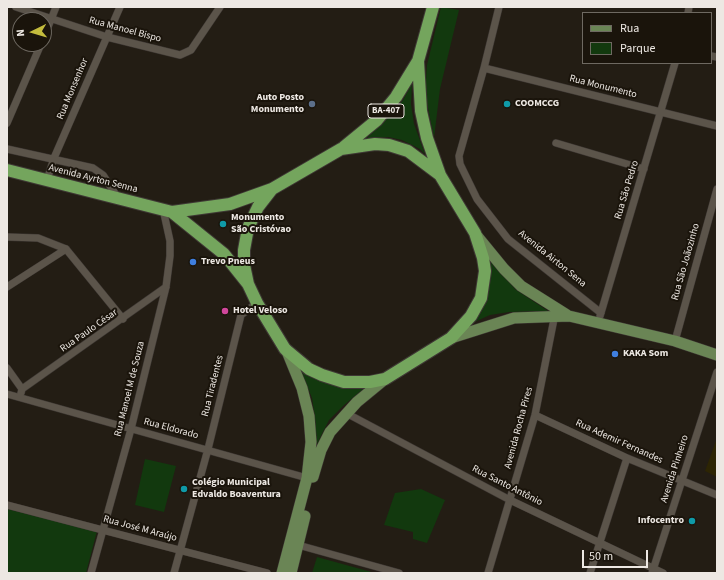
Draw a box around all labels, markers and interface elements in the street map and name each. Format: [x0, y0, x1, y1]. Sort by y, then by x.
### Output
north arrow [12, 12, 52, 52]
legend [582, 12, 712, 64]
street label: Rua Manoel Bispo [88, 15, 162, 45]
text: Rua [620, 20, 639, 37]
text: N [13, 29, 28, 37]
text: Parque [620, 40, 656, 57]
street label: Rua Monsenhor [55, 57, 91, 121]
street label: Rua Monumento [568, 73, 638, 101]
place label: Auto Posto Monumento [251, 92, 304, 116]
place label: COOMCCG [515, 98, 559, 110]
marker: Auto Posto Monumento [307, 99, 317, 109]
marker: COOMCCG [502, 99, 512, 109]
road number: BA-407 [368, 104, 404, 118]
street label: Rua São Pedro [612, 159, 642, 221]
street label: Avenida Ayrton Senna [47, 162, 139, 196]
place label: Monumento São Cristóvao [231, 212, 291, 236]
marker: Monumento São Cristóvao [218, 219, 228, 229]
street label: Rua São Joãozinho [669, 222, 703, 302]
street label: Avenida Airton Sena [516, 228, 588, 290]
place label: Trevo Pneus [201, 256, 255, 268]
marker: Trevo Pneus [188, 257, 198, 267]
place label: Hotel Veloso [233, 305, 288, 317]
marker: Hotel Veloso [220, 306, 230, 316]
street label: Rua Paulo César [58, 307, 120, 355]
street label: Rua Manoel M de Souza [112, 340, 148, 438]
place label: KAKA Som [623, 348, 668, 360]
marker: KAKA Som [610, 349, 620, 359]
street label: Rua Tiradentes [200, 354, 226, 418]
street label: Avenida Rocha Pires [502, 386, 536, 470]
street label: Rua Eldorado [142, 416, 200, 442]
street label: Rua Ademir Fernandes [574, 417, 664, 467]
street label: Avenida Pinheiro [658, 434, 692, 504]
street label: Rua Santo Antônio [470, 463, 544, 509]
place label: Colégio Municipal Edvaldo Boaventura [192, 477, 281, 500]
marker: Colégio Municipal Edvaldo Boaventura [179, 484, 189, 494]
street label: Rua José M Araújo [102, 513, 178, 545]
place label: Infocentro [638, 515, 684, 527]
marker: Infocentro [687, 516, 697, 526]
scale bar [584, 542, 650, 568]
text: 50 m [589, 548, 613, 565]

